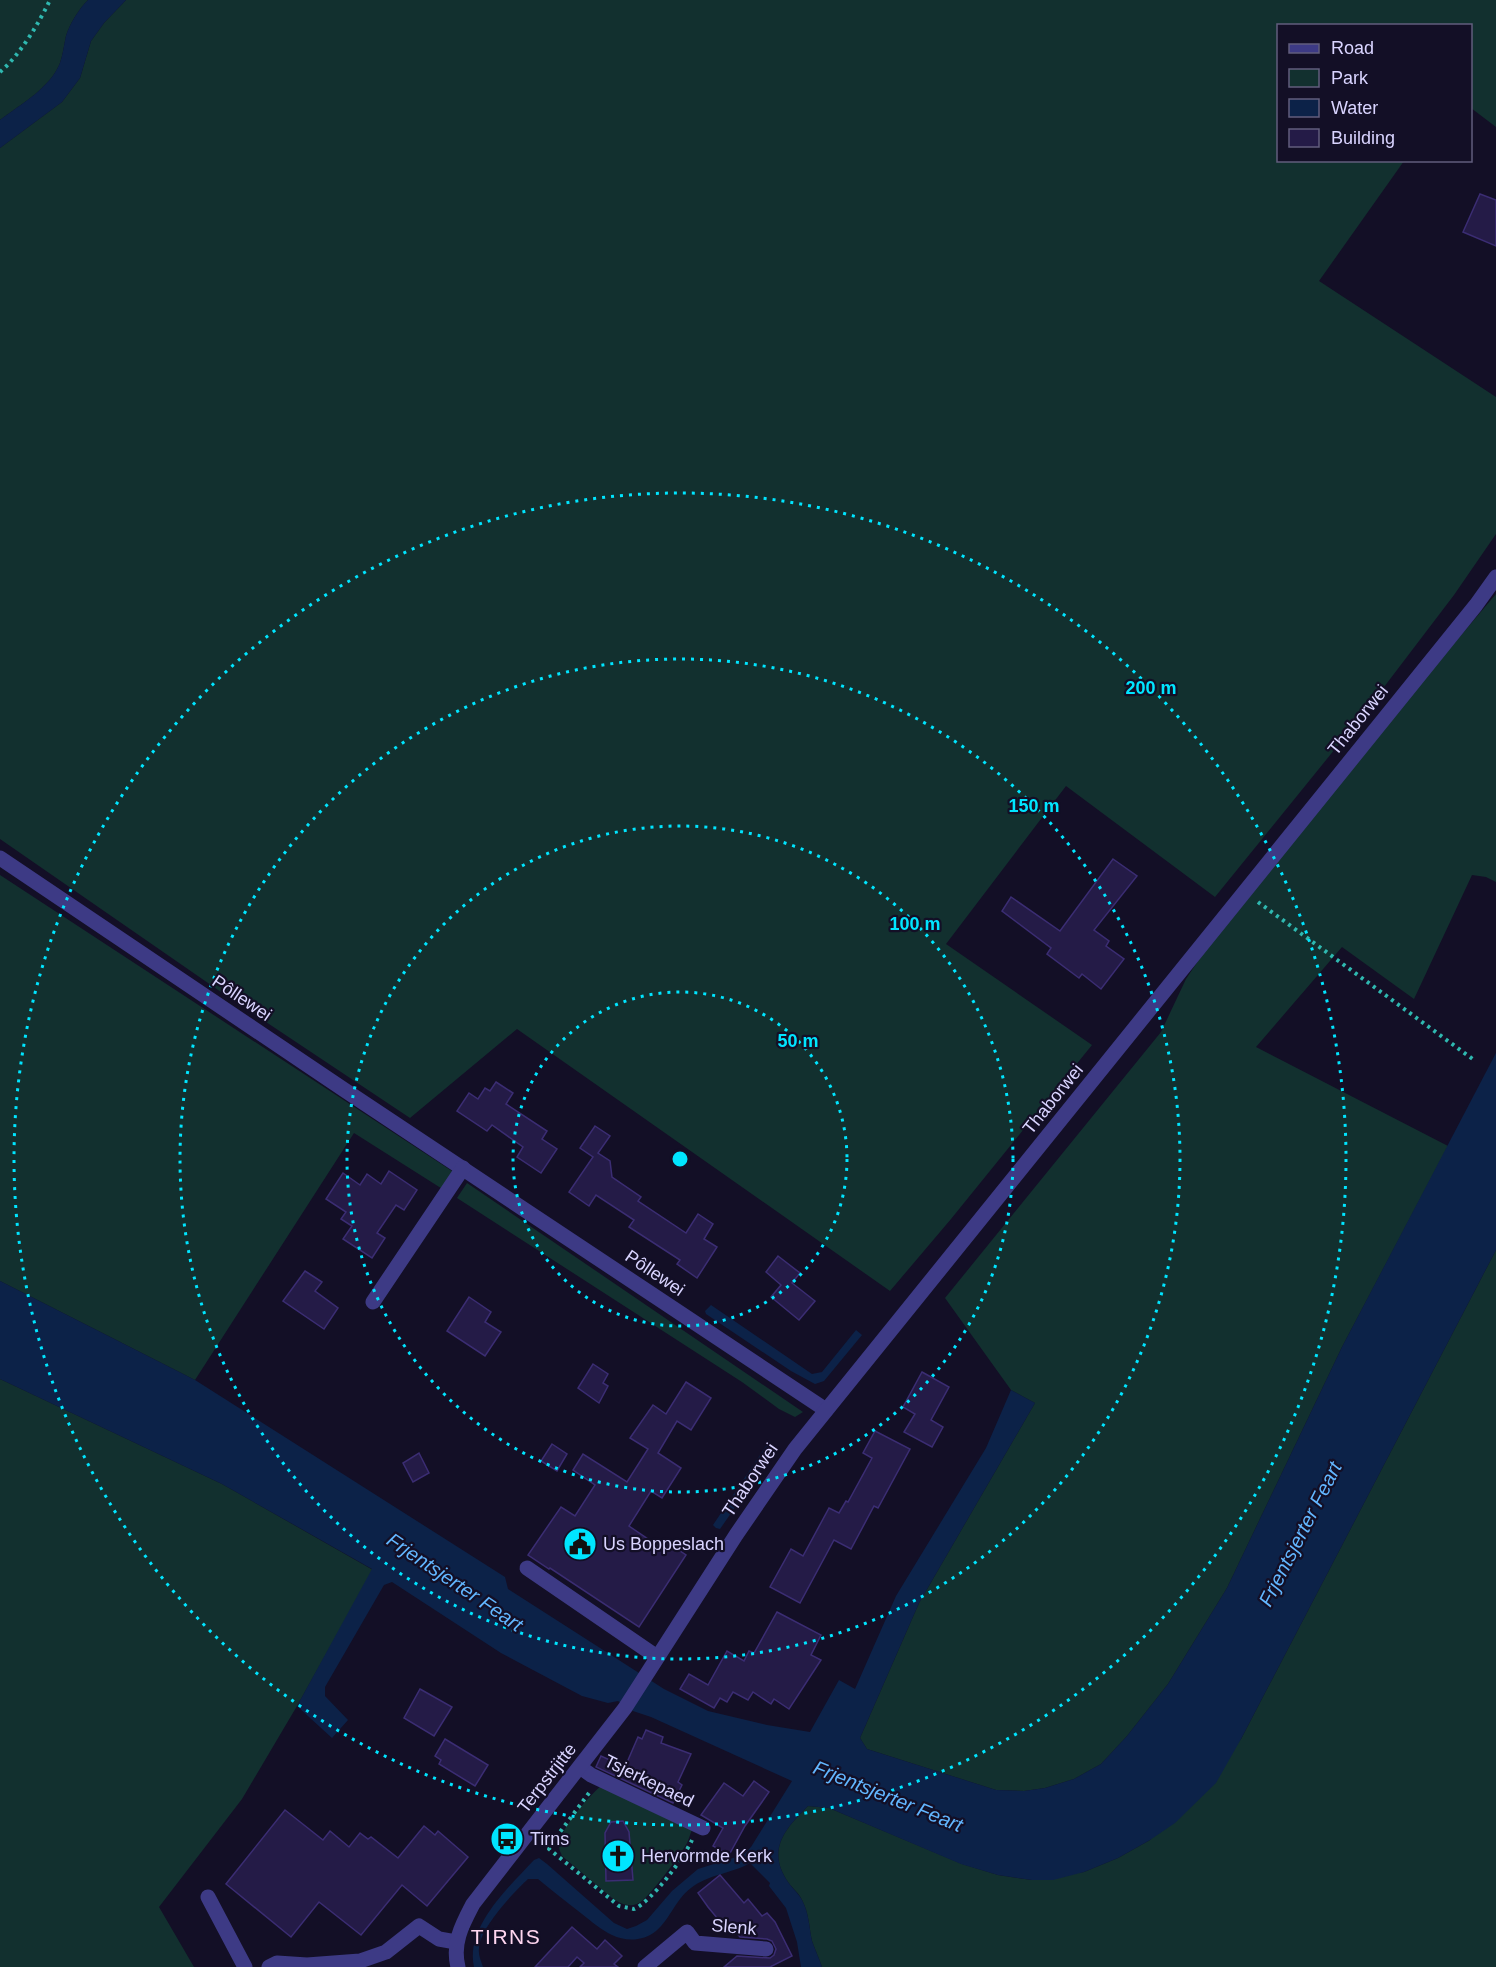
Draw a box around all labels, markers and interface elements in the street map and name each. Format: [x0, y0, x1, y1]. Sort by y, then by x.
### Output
legend [1277, 24, 1472, 162]
text: Road [1331, 38, 1374, 58]
text: Park [1331, 68, 1369, 88]
text: Water [1331, 98, 1378, 118]
text: Building [1331, 128, 1395, 148]
text: 200 m [1125, 678, 1177, 698]
street label: Thaborwei [1324, 681, 1392, 759]
text: 150 m [1008, 796, 1060, 816]
text: 100 m [889, 914, 941, 934]
street label: Pôllewei [209, 971, 275, 1025]
text: 50 m [777, 1031, 819, 1051]
street label: Thaborwei [1019, 1060, 1087, 1138]
centre of rings [670, 1149, 690, 1169]
street label: Pôllewei [622, 1246, 688, 1300]
street label: Thaborwei [718, 1440, 782, 1520]
water label: Frjentsjerter Feart [1254, 1457, 1347, 1610]
public building icon: Us Boppeslach [562, 1526, 598, 1562]
water label: Frjentsjerter Feart [383, 1528, 528, 1636]
place label: Us Boppeslach [603, 1534, 724, 1554]
street label: Terpstrjitte [514, 1739, 580, 1817]
street label: Tsjerkepaed [601, 1751, 697, 1811]
water label: Frjentsjerter Feart [810, 1756, 967, 1837]
bus stop icon: Tirns [489, 1821, 525, 1857]
place label: Tirns [530, 1829, 569, 1849]
church icon: Hervormde Kerk [600, 1838, 636, 1874]
place label: Hervormde Kerk [641, 1846, 773, 1866]
street label: Slenk [711, 1915, 758, 1939]
district label: TIRNS [471, 1925, 541, 1948]

